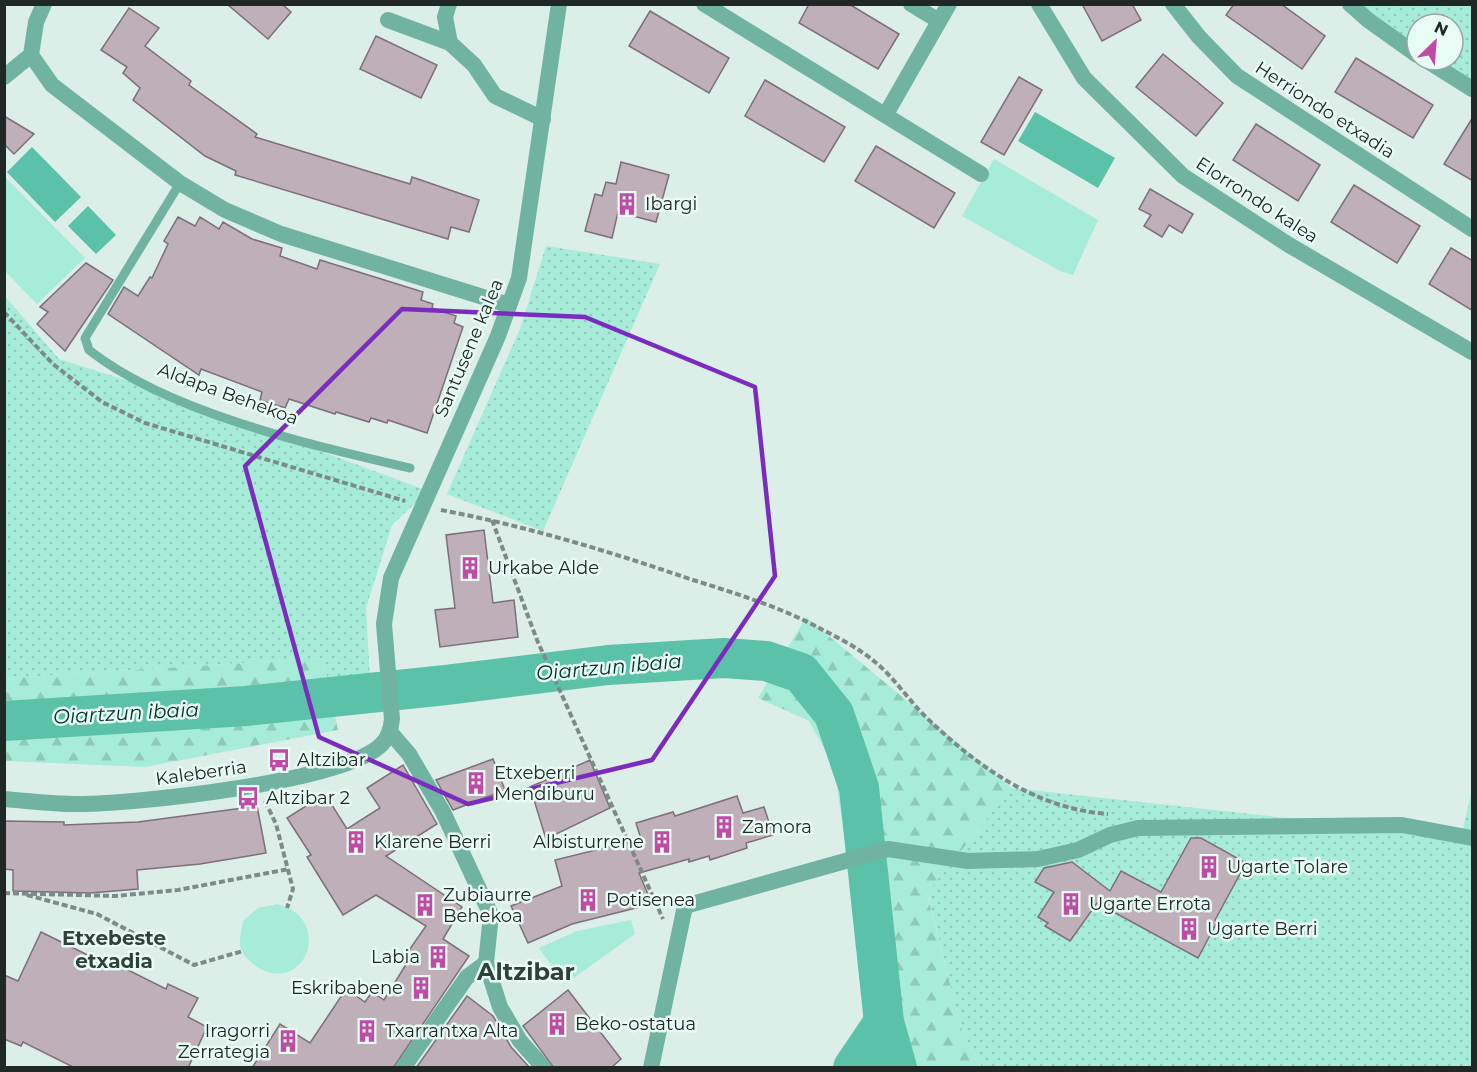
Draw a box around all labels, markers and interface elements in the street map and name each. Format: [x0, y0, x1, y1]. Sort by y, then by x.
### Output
north arrow [1405, 12, 1465, 72]
text: N [1431, 18, 1451, 40]
street label: Herriondo etxadia [1251, 57, 1399, 163]
street label: Elorrondo kalea [1192, 152, 1322, 248]
building icon: Ibargi [614, 191, 640, 217]
place label: Ibargi [645, 193, 697, 215]
street label: Santusene kalea [430, 276, 508, 420]
street label: Aldapa Behekoa [155, 358, 301, 430]
building icon: Urkabe Alde [457, 555, 483, 581]
place label: Urkabe Alde [488, 557, 599, 579]
water label: Oiartzun ibaia [535, 649, 683, 685]
water label: Oiartzun ibaia [52, 697, 200, 729]
bus stop icon: Altzibar [266, 747, 292, 773]
place label: Altzibar [297, 749, 366, 771]
street label: Kaleberria [154, 756, 248, 790]
place label: Etxeberri Mendiburu [494, 762, 595, 805]
building icon: Etxeberri Mendiburu [463, 770, 489, 796]
bus stop icon: Altzibar 2 [235, 785, 261, 811]
place label: Altzibar 2 [266, 787, 350, 809]
building icon: Zamora [711, 814, 737, 840]
place label: Zamora [742, 816, 812, 838]
building icon: Klarene Berri [343, 829, 369, 855]
building icon: Albisturrene [649, 829, 675, 855]
place label: Klarene Berri [374, 831, 491, 853]
place label: Albisturrene [533, 831, 644, 853]
building icon: Ugarte Tolare [1196, 854, 1222, 880]
place label: Ugarte Tolare [1227, 856, 1348, 878]
place label: Zubiaurre Behekoa [443, 884, 532, 927]
building icon: Potisenea [575, 887, 601, 913]
place label: Potisenea [606, 889, 695, 911]
building icon: Ugarte Errota [1058, 891, 1084, 917]
building icon: Zubiaurre Behekoa [412, 892, 438, 918]
place label: Ugarte Errota [1089, 893, 1211, 915]
building icon: Ugarte Berri [1176, 916, 1202, 942]
place label: Ugarte Berri [1207, 918, 1318, 940]
district label: Etxebeste etxadia [62, 926, 166, 973]
building icon: Labia [425, 944, 451, 970]
place label: Labia [371, 946, 420, 968]
district label: Altzibar [476, 957, 575, 986]
building icon: Eskribabene [408, 975, 434, 1001]
place label: Eskribabene [291, 977, 403, 999]
building icon: Beko-ostatua [544, 1011, 570, 1037]
place label: Beko-ostatua [575, 1013, 696, 1035]
building icon: Txarrantxa Alta [354, 1018, 380, 1044]
place label: Iragorri Zerrategia [178, 1020, 270, 1063]
place label: Txarrantxa Alta [385, 1020, 518, 1042]
building icon: Iragorri Zerrategia [275, 1028, 301, 1054]

